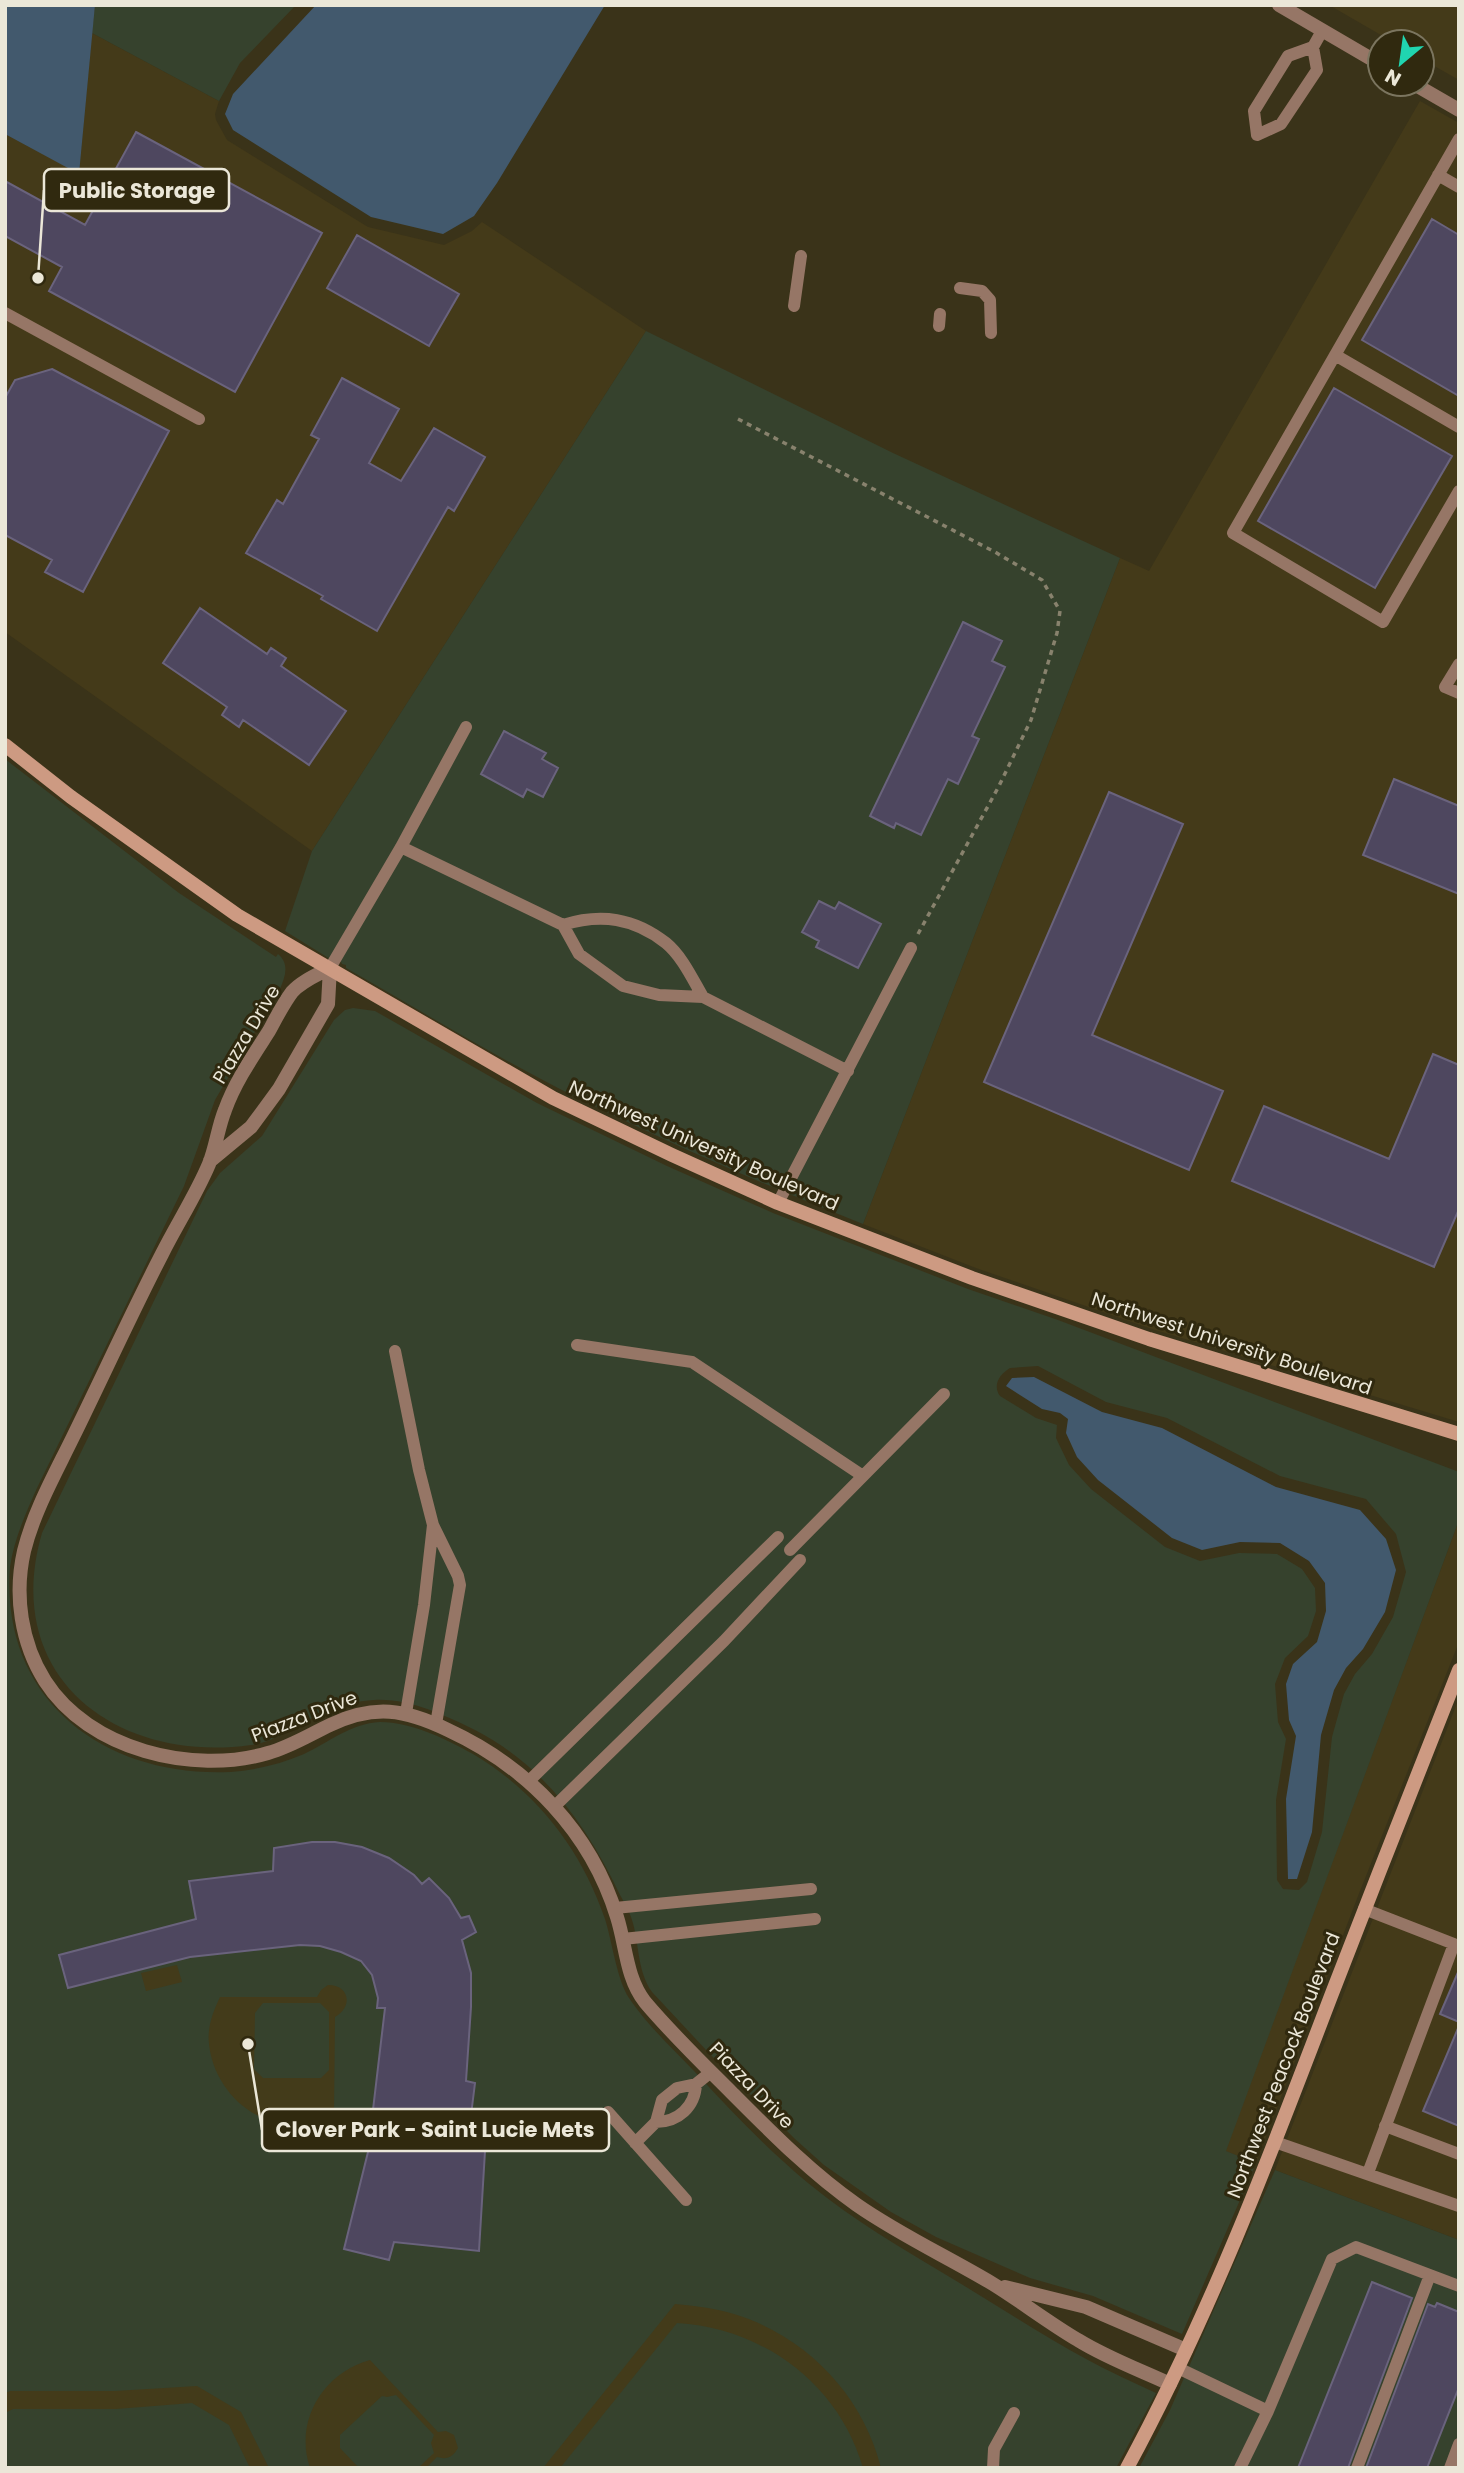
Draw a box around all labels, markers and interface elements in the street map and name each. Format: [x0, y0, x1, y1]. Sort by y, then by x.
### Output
north arrow [1366, 28, 1436, 98]
text: N [1380, 62, 1406, 93]
callout: Public Storage [44, 169, 229, 211]
text: Public Storage [59, 176, 215, 205]
street label: Piazza Drive [206, 980, 287, 1089]
street label: Northwest University Boulevard [564, 1073, 843, 1217]
street label: Northwest University Boulevard [1088, 1285, 1375, 1402]
street label: Piazza Drive [247, 1684, 361, 1749]
street label: Northwest Peacock Boulevard [1220, 1928, 1347, 2202]
street label: Piazza Drive [703, 2036, 800, 2135]
callout: Clover Park - Saint Lucie Mets [262, 2109, 609, 2151]
text: Clover Park - Saint Lucie Mets [276, 2115, 594, 2144]

